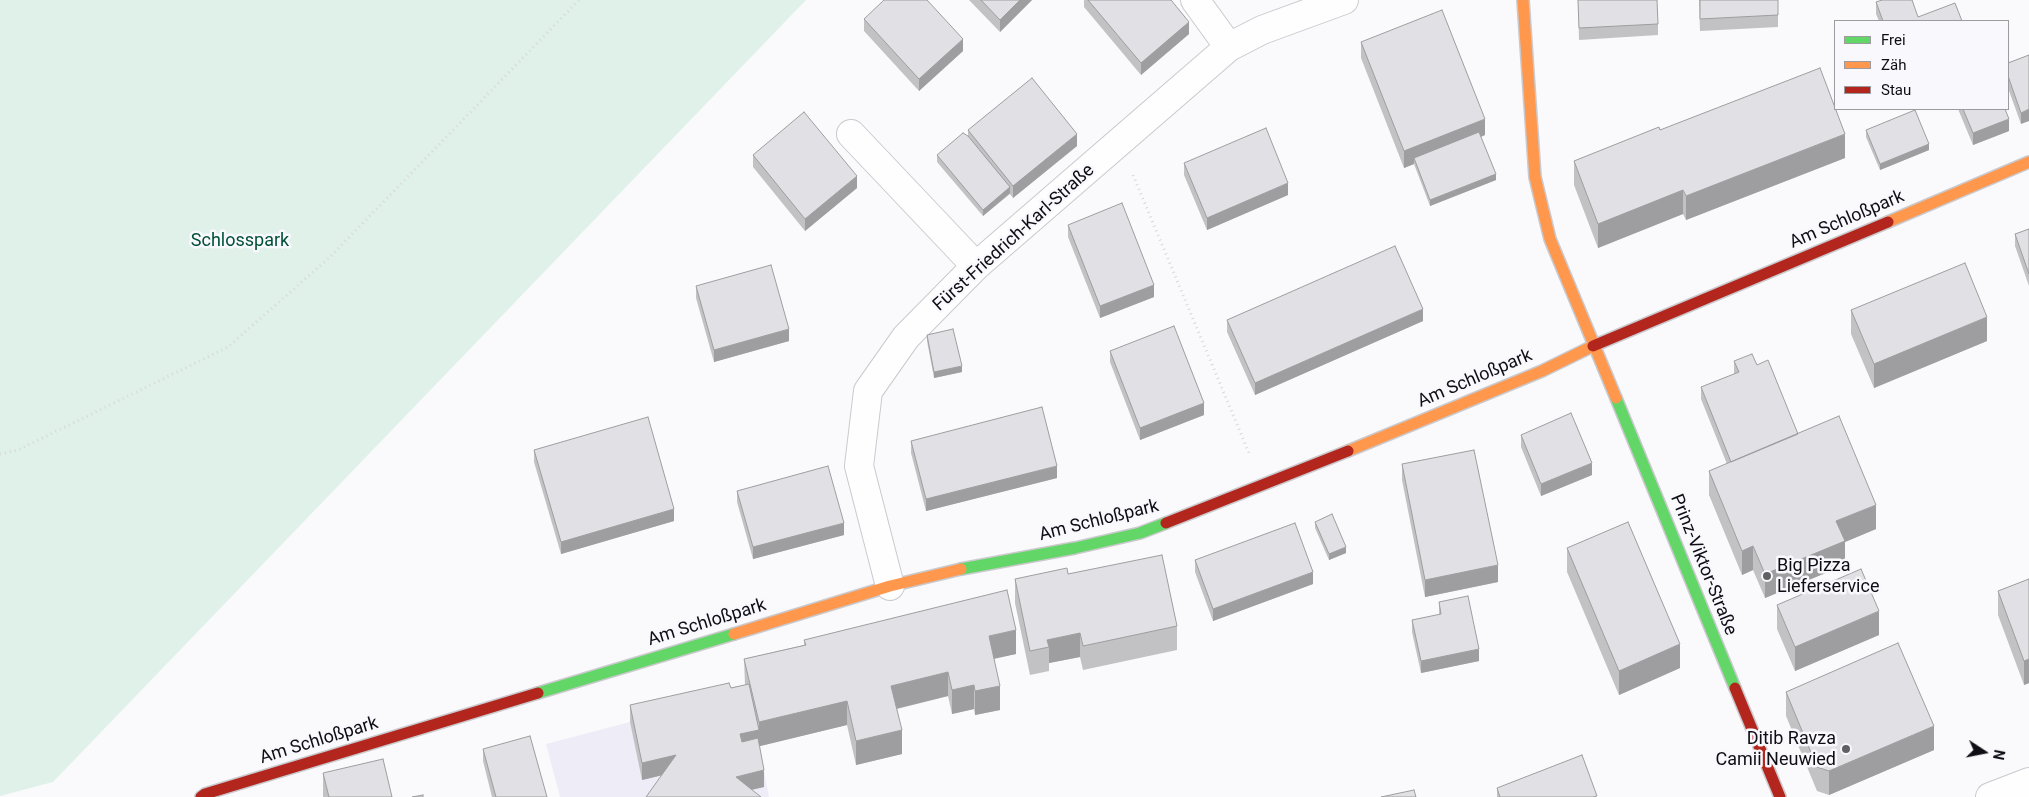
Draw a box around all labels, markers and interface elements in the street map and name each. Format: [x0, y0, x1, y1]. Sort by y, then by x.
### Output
legend [1834, 20, 2009, 110]
text: Frei [1881, 31, 1906, 49]
text: Zäh [1881, 56, 1906, 74]
text: Stau [1881, 81, 1911, 99]
street label: Fürst-Friedrich-Karl-Straße [929, 160, 1099, 316]
street label: Am Schloßpark [1786, 186, 1908, 254]
park label: Schlosspark [191, 230, 289, 252]
street label: Am Schloßpark [1414, 345, 1536, 413]
street label: Prinz-Viktor-Straße [1665, 491, 1741, 639]
street label: Am Schloßpark [1037, 496, 1161, 546]
place label: Big Pizza Lieferservice [1777, 555, 1879, 598]
marker: Big Pizza Lieferservice [1761, 570, 1773, 582]
street label: Am Schloßpark [645, 595, 769, 651]
street label: Am Schloßpark [257, 713, 381, 769]
north arrow [1959, 727, 2009, 777]
place label: Ditib Ravza Camii Neuwied [1716, 728, 1836, 771]
marker: Ditib Ravza Camii Neuwied [1840, 743, 1852, 755]
text: N [1990, 748, 2008, 761]

